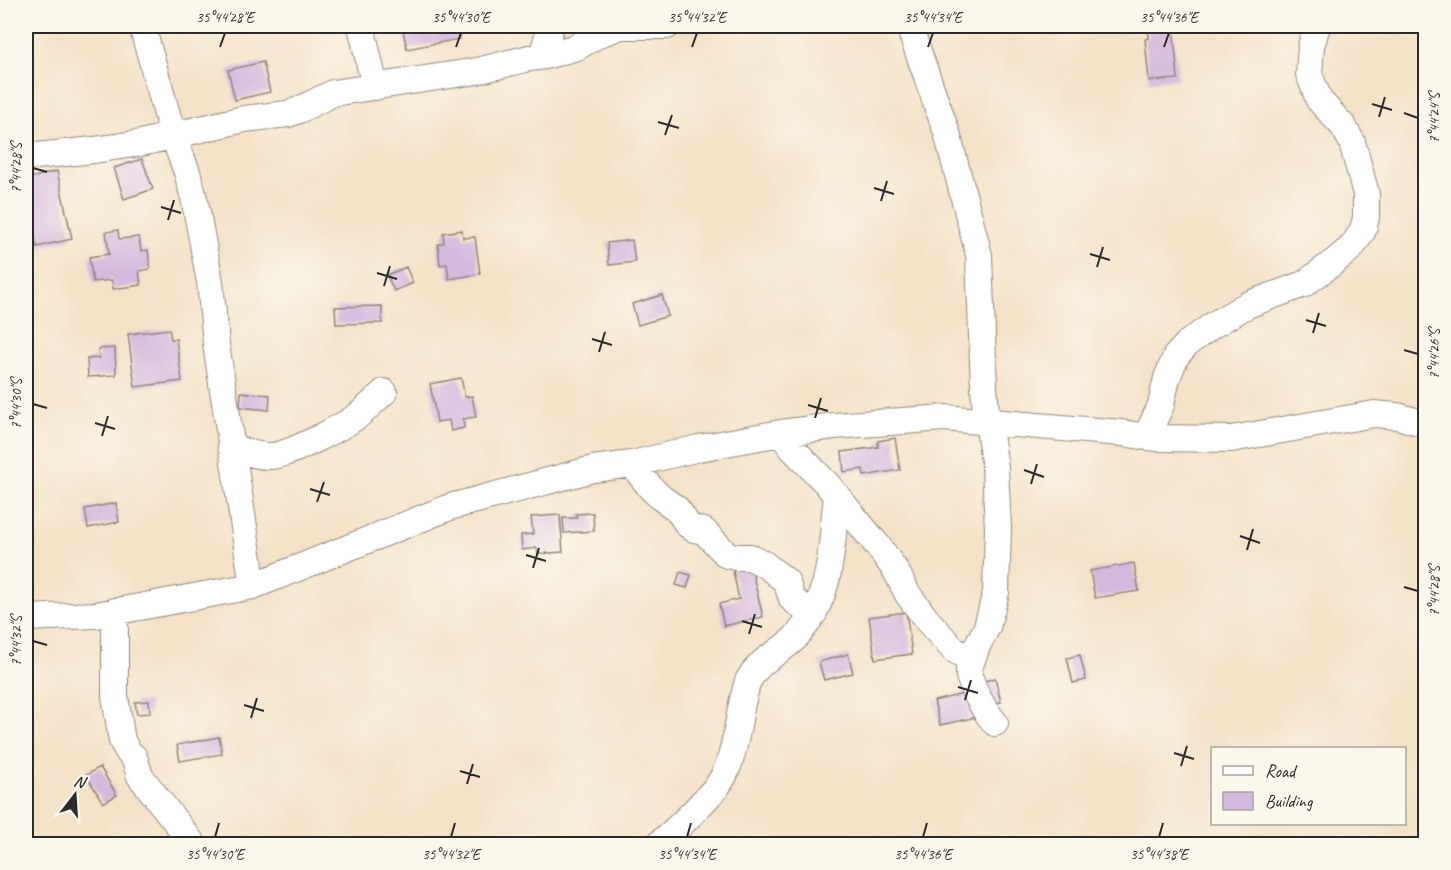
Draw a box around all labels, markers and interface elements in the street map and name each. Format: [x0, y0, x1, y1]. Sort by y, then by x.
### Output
text: 35°44'28"E [196, 8, 256, 27]
text: 35°44'30"E [432, 8, 492, 27]
text: 35°44'32"E [668, 8, 728, 27]
text: 35°44'34"E [904, 8, 964, 27]
text: 35°44'36"E [1140, 8, 1200, 27]
text: 7°44'24"S [1425, 90, 1444, 143]
text: 7°44'28"S [7, 140, 26, 193]
text: 7°44'26"S [1425, 326, 1444, 379]
text: 7°44'30"S [7, 376, 26, 429]
text: 7°44'28"S [1425, 563, 1444, 616]
text: 7°44'32"S [7, 613, 26, 666]
legend [1211, 747, 1406, 825]
text: Road [1265, 760, 1298, 782]
north arrow [45, 765, 105, 825]
text: N [71, 771, 90, 794]
text: Building [1265, 790, 1314, 812]
text: 35°44'30"E [186, 845, 246, 864]
text: 35°44'32"E [422, 845, 482, 864]
text: 35°44'34"E [658, 845, 718, 864]
text: 35°44'36"E [894, 845, 954, 864]
text: 35°44'38"E [1130, 845, 1190, 864]

